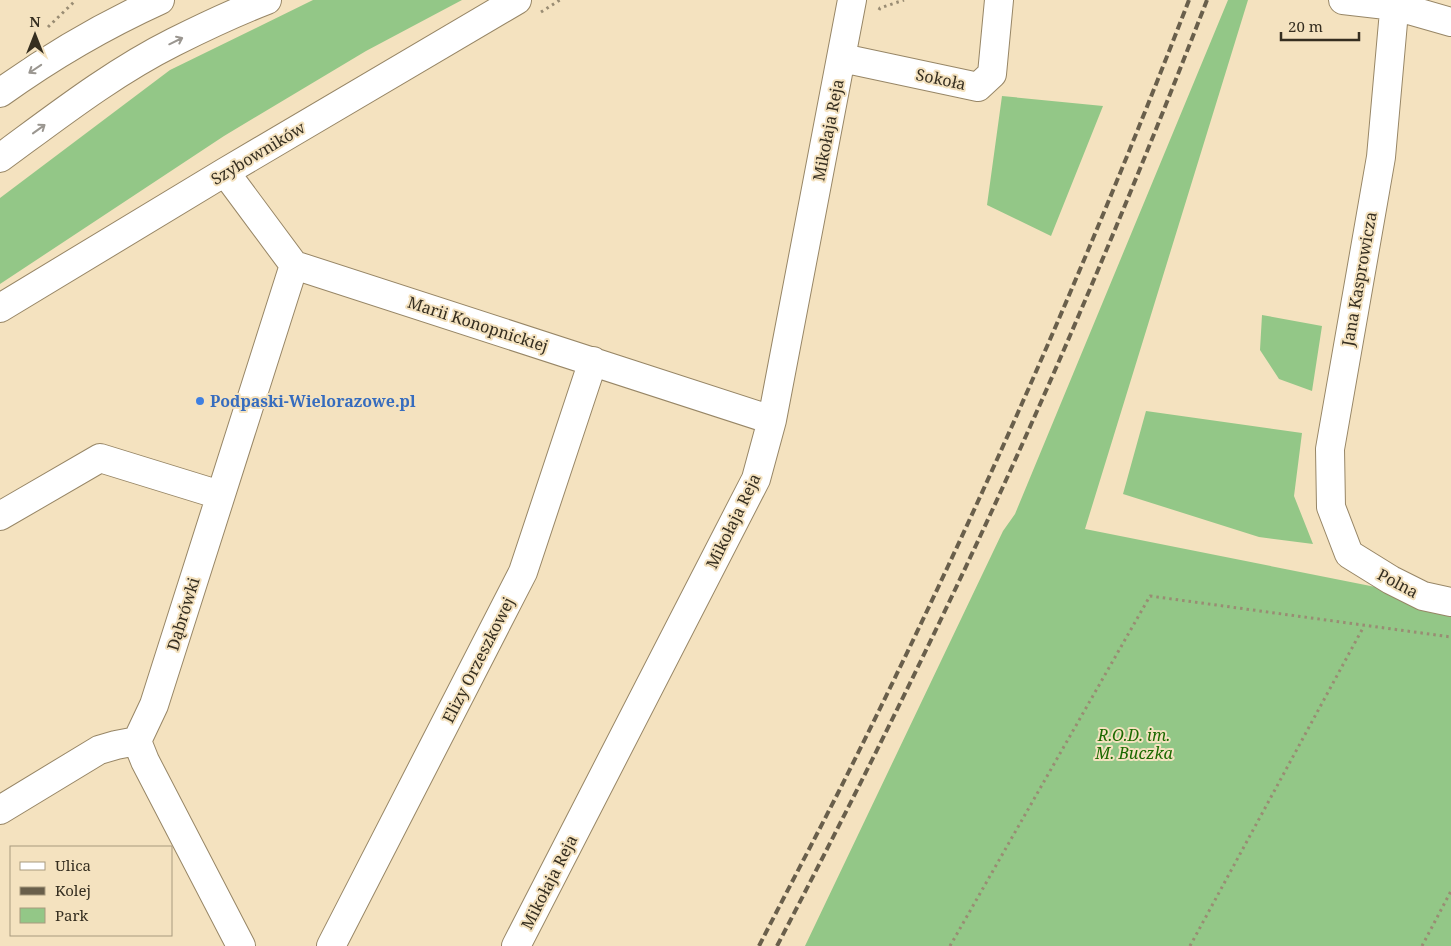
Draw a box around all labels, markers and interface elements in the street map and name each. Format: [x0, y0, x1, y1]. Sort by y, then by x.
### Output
north arrow [10, 10, 60, 60]
scale bar [1281, 10, 1358, 42]
text: N [29, 12, 41, 31]
text: 20 m [1288, 16, 1323, 36]
one-way arrow [168, 36, 183, 45]
street label: Sokoła [914, 63, 968, 95]
one-way arrow [28, 64, 42, 74]
street label: Mikołaja Reja [807, 77, 849, 183]
street label: Szybowników [207, 116, 309, 190]
one-way arrow [32, 124, 46, 134]
street label: Jana Kasprowicza [1336, 210, 1382, 349]
street label: Marii Konopnickiej [405, 291, 551, 357]
place label: Podpaski-Wielorazowe.pl [210, 390, 416, 412]
marker: Podpaski-Wielorazowe.pl [194, 395, 206, 407]
street label: Mikołaja Reja [700, 470, 766, 572]
street label: Polna [1374, 563, 1422, 603]
street label: Dąbrówki [161, 575, 205, 653]
street label: Elizy Orzeszkowej [437, 593, 519, 727]
park label: R.O.D. im. M. Buczka [1094, 724, 1174, 764]
street label: Mikołaja Reja [516, 831, 582, 933]
legend [10, 846, 172, 936]
text: Ulica [55, 855, 91, 875]
text: Kolej [55, 880, 91, 900]
text: Park [55, 905, 89, 925]

